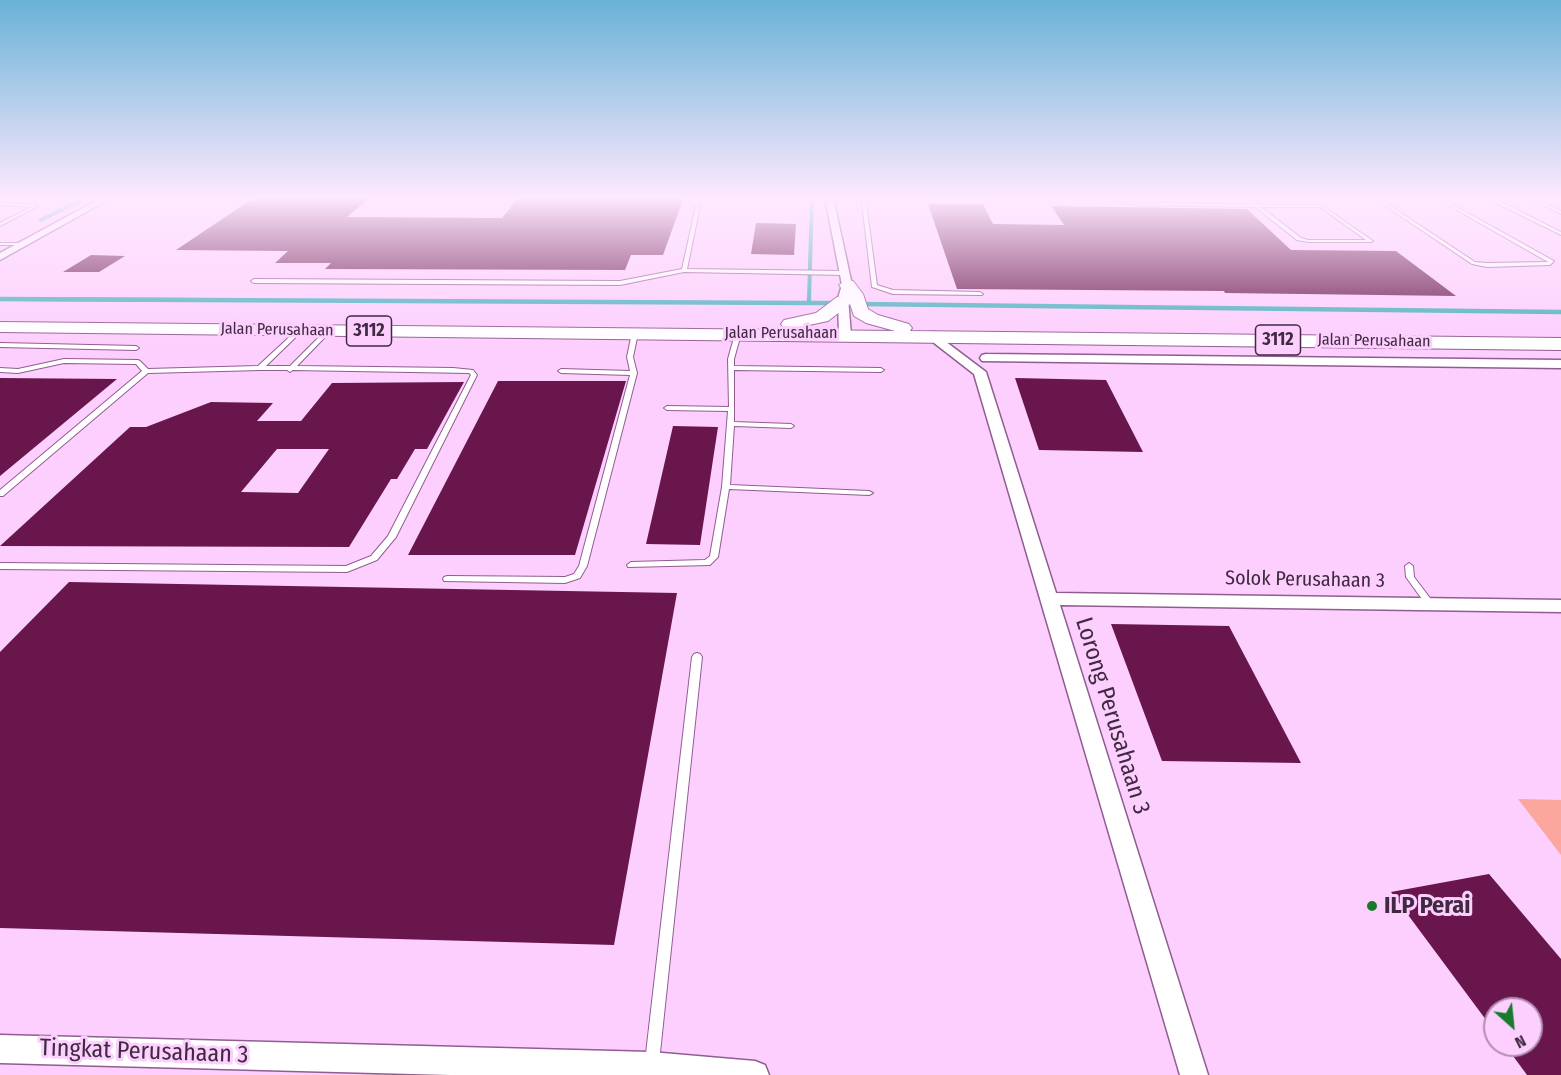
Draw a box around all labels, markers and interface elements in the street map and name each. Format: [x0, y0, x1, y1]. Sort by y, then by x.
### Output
road number: 3112 [346, 316, 392, 346]
street label: Jalan Perusahaan [220, 319, 334, 341]
street label: Jalan Perusahaan [725, 324, 837, 344]
road number: 3112 [1256, 325, 1300, 355]
street label: Jalan Perusahaan [1317, 330, 1431, 352]
street label: Solok Perusahaan 3 [1225, 567, 1385, 593]
street label: Lorong Perusahaan 3 [1068, 614, 1156, 818]
place label: ILP Perai [1384, 892, 1470, 920]
marker: ILP Perai [1365, 899, 1379, 913]
north arrow [1483, 997, 1543, 1057]
text: N [1512, 1031, 1529, 1052]
street label: Tingkat Perusahaan 3 [39, 1034, 249, 1070]

